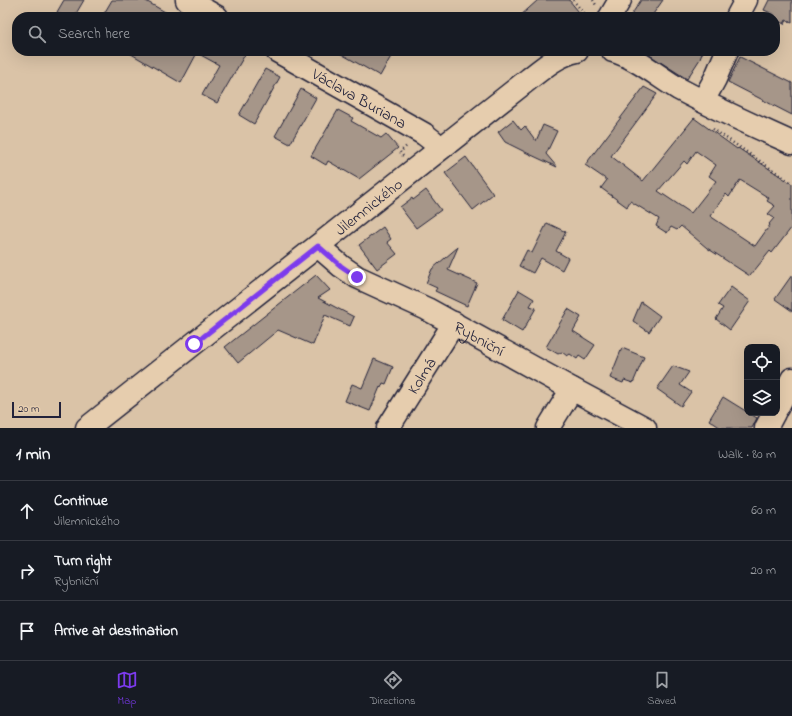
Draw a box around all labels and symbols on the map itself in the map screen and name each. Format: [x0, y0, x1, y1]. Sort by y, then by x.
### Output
street label: Václava Buriana [306, 62, 411, 136]
street label: Jilemnického [330, 173, 408, 242]
route end [348, 268, 366, 286]
street label: Rybniční [449, 316, 509, 364]
route start [185, 335, 203, 353]
street label: Kolmá [402, 354, 443, 399]
scale bar [12, 400, 61, 419]

